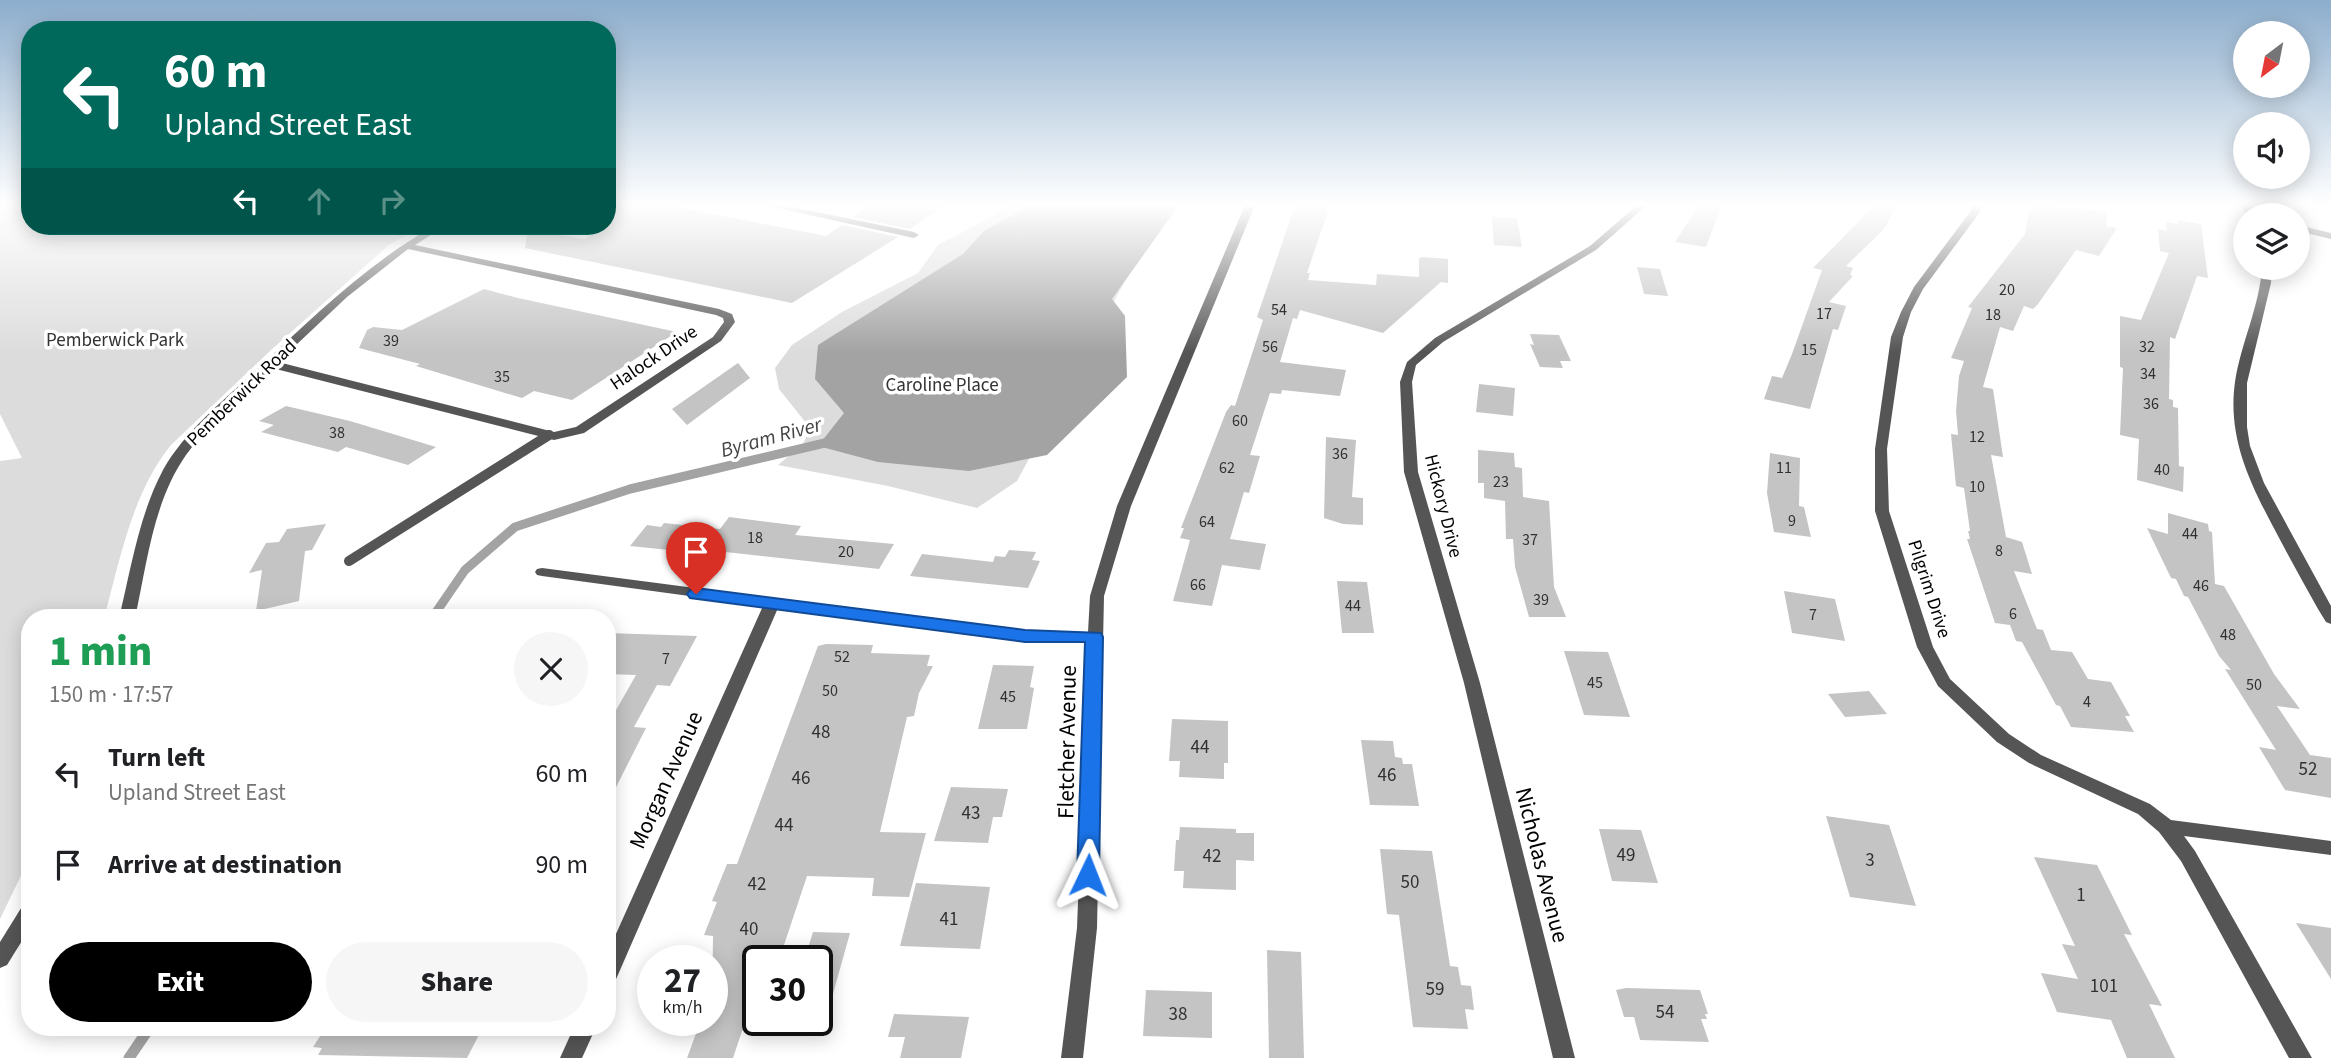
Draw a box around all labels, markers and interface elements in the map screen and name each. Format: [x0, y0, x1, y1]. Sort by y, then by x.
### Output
north arrow [2233, 21, 2310, 98]
map controls [2233, 21, 2310, 280]
text: 60 m [164, 37, 268, 107]
icon: left [49, 49, 140, 140]
text: Upland Street East [164, 102, 412, 148]
button: sound [2233, 112, 2310, 189]
icon: left [227, 182, 265, 220]
icon: ahead [300, 182, 338, 220]
icon: right [373, 182, 411, 220]
button: layers [2233, 203, 2310, 280]
house number: 20 [1999, 279, 2015, 301]
house number: 54 [1271, 299, 1287, 321]
house number: 17 [1816, 303, 1832, 325]
house number: 18 [1985, 304, 2001, 326]
street label: Halock Drive [605, 319, 703, 397]
park label: Pemberwick Park [46, 327, 185, 354]
house number: 39 [383, 330, 399, 352]
street label: Pemberwick Road [181, 334, 303, 452]
house number: 56 [1262, 336, 1278, 358]
house number: 32 [2139, 336, 2155, 358]
house number: 15 [1801, 339, 1817, 361]
house number: 34 [2140, 363, 2156, 385]
house number: 35 [494, 366, 510, 388]
park label: Caroline Place [885, 372, 999, 399]
house number: 36 [2143, 393, 2159, 415]
water label: Byram River [717, 409, 826, 465]
house number: 60 [1232, 410, 1248, 432]
house number: 38 [329, 422, 345, 444]
house number: 12 [1969, 426, 1985, 448]
house number: 36 [1332, 443, 1348, 465]
street label: Hickory Drive [1417, 451, 1469, 561]
house number: 62 [1219, 457, 1235, 479]
house number: 11 [1776, 457, 1792, 479]
house number: 40 [2154, 459, 2170, 481]
house number: 23 [1493, 471, 1509, 493]
house number: 10 [1969, 476, 1985, 498]
house number: 9 [1788, 510, 1796, 532]
house number: 64 [1199, 511, 1215, 533]
pin [666, 522, 726, 594]
house number: 44 [2182, 523, 2198, 545]
house number: 18 [747, 527, 763, 549]
house number: 37 [1522, 529, 1538, 551]
icon: arrive [677, 533, 715, 571]
street label: Pilgrim Drive [1900, 536, 1958, 642]
house number: 8 [1995, 540, 2003, 562]
house number: 20 [838, 541, 854, 563]
house number: 66 [1190, 574, 1206, 596]
house number: 46 [2193, 575, 2209, 597]
house number: 39 [1533, 589, 1549, 611]
house number: 44 [1345, 595, 1361, 617]
house number: 6 [2009, 603, 2017, 625]
house number: 7 [1809, 604, 1817, 626]
text: 1 min [49, 622, 152, 682]
house number: 48 [2220, 624, 2236, 646]
button: close [514, 632, 588, 706]
house number: 52 [834, 646, 850, 668]
house number: 7 [662, 648, 670, 670]
street label: Fletcher Avenue [1049, 665, 1085, 819]
house number: 45 [1587, 672, 1603, 694]
house number: 50 [2246, 674, 2262, 696]
text: 150 m · 17:57 [49, 678, 173, 711]
house number: 50 [822, 680, 838, 702]
house number: 45 [1000, 686, 1016, 708]
house number: 4 [2083, 691, 2091, 713]
street label: Morgan Avenue [621, 706, 711, 854]
house number: 48 [812, 719, 830, 746]
house number: 44 [1191, 734, 1209, 761]
text: Turn left [108, 739, 205, 776]
icon: left [49, 755, 87, 793]
text: 60 m [535, 755, 588, 792]
house number: 52 [2299, 756, 2317, 783]
house number: 46 [1378, 762, 1396, 789]
house number: 46 [792, 765, 810, 792]
text: Upland Street East [108, 776, 286, 809]
street label: Nicholas Avenue [1507, 784, 1577, 946]
house number: 43 [962, 800, 980, 827]
house number: 44 [775, 812, 793, 839]
position arrow [1051, 838, 1125, 912]
house number: 49 [1617, 842, 1635, 869]
house number: 42 [1203, 843, 1221, 870]
icon: arrive [49, 846, 87, 884]
text: Arrive at destination [108, 846, 342, 883]
text: 90 m [535, 846, 588, 883]
house number: 3 [1865, 847, 1875, 874]
house number: 50 [1401, 869, 1419, 896]
house number: 42 [748, 871, 766, 898]
house number: 1 [2076, 882, 2086, 909]
house number: 41 [940, 906, 958, 933]
house number: 40 [740, 916, 758, 943]
button: Exit [49, 942, 312, 1022]
button: Share [326, 942, 588, 1022]
speed limit sign: 30 [742, 945, 833, 1036]
text: 27 [664, 956, 701, 1006]
house number: 101 [2090, 973, 2118, 1000]
house number: 59 [1426, 976, 1444, 1003]
text: km/h [663, 995, 702, 1020]
house number: 54 [1656, 999, 1674, 1026]
house number: 38 [1169, 1001, 1187, 1028]

